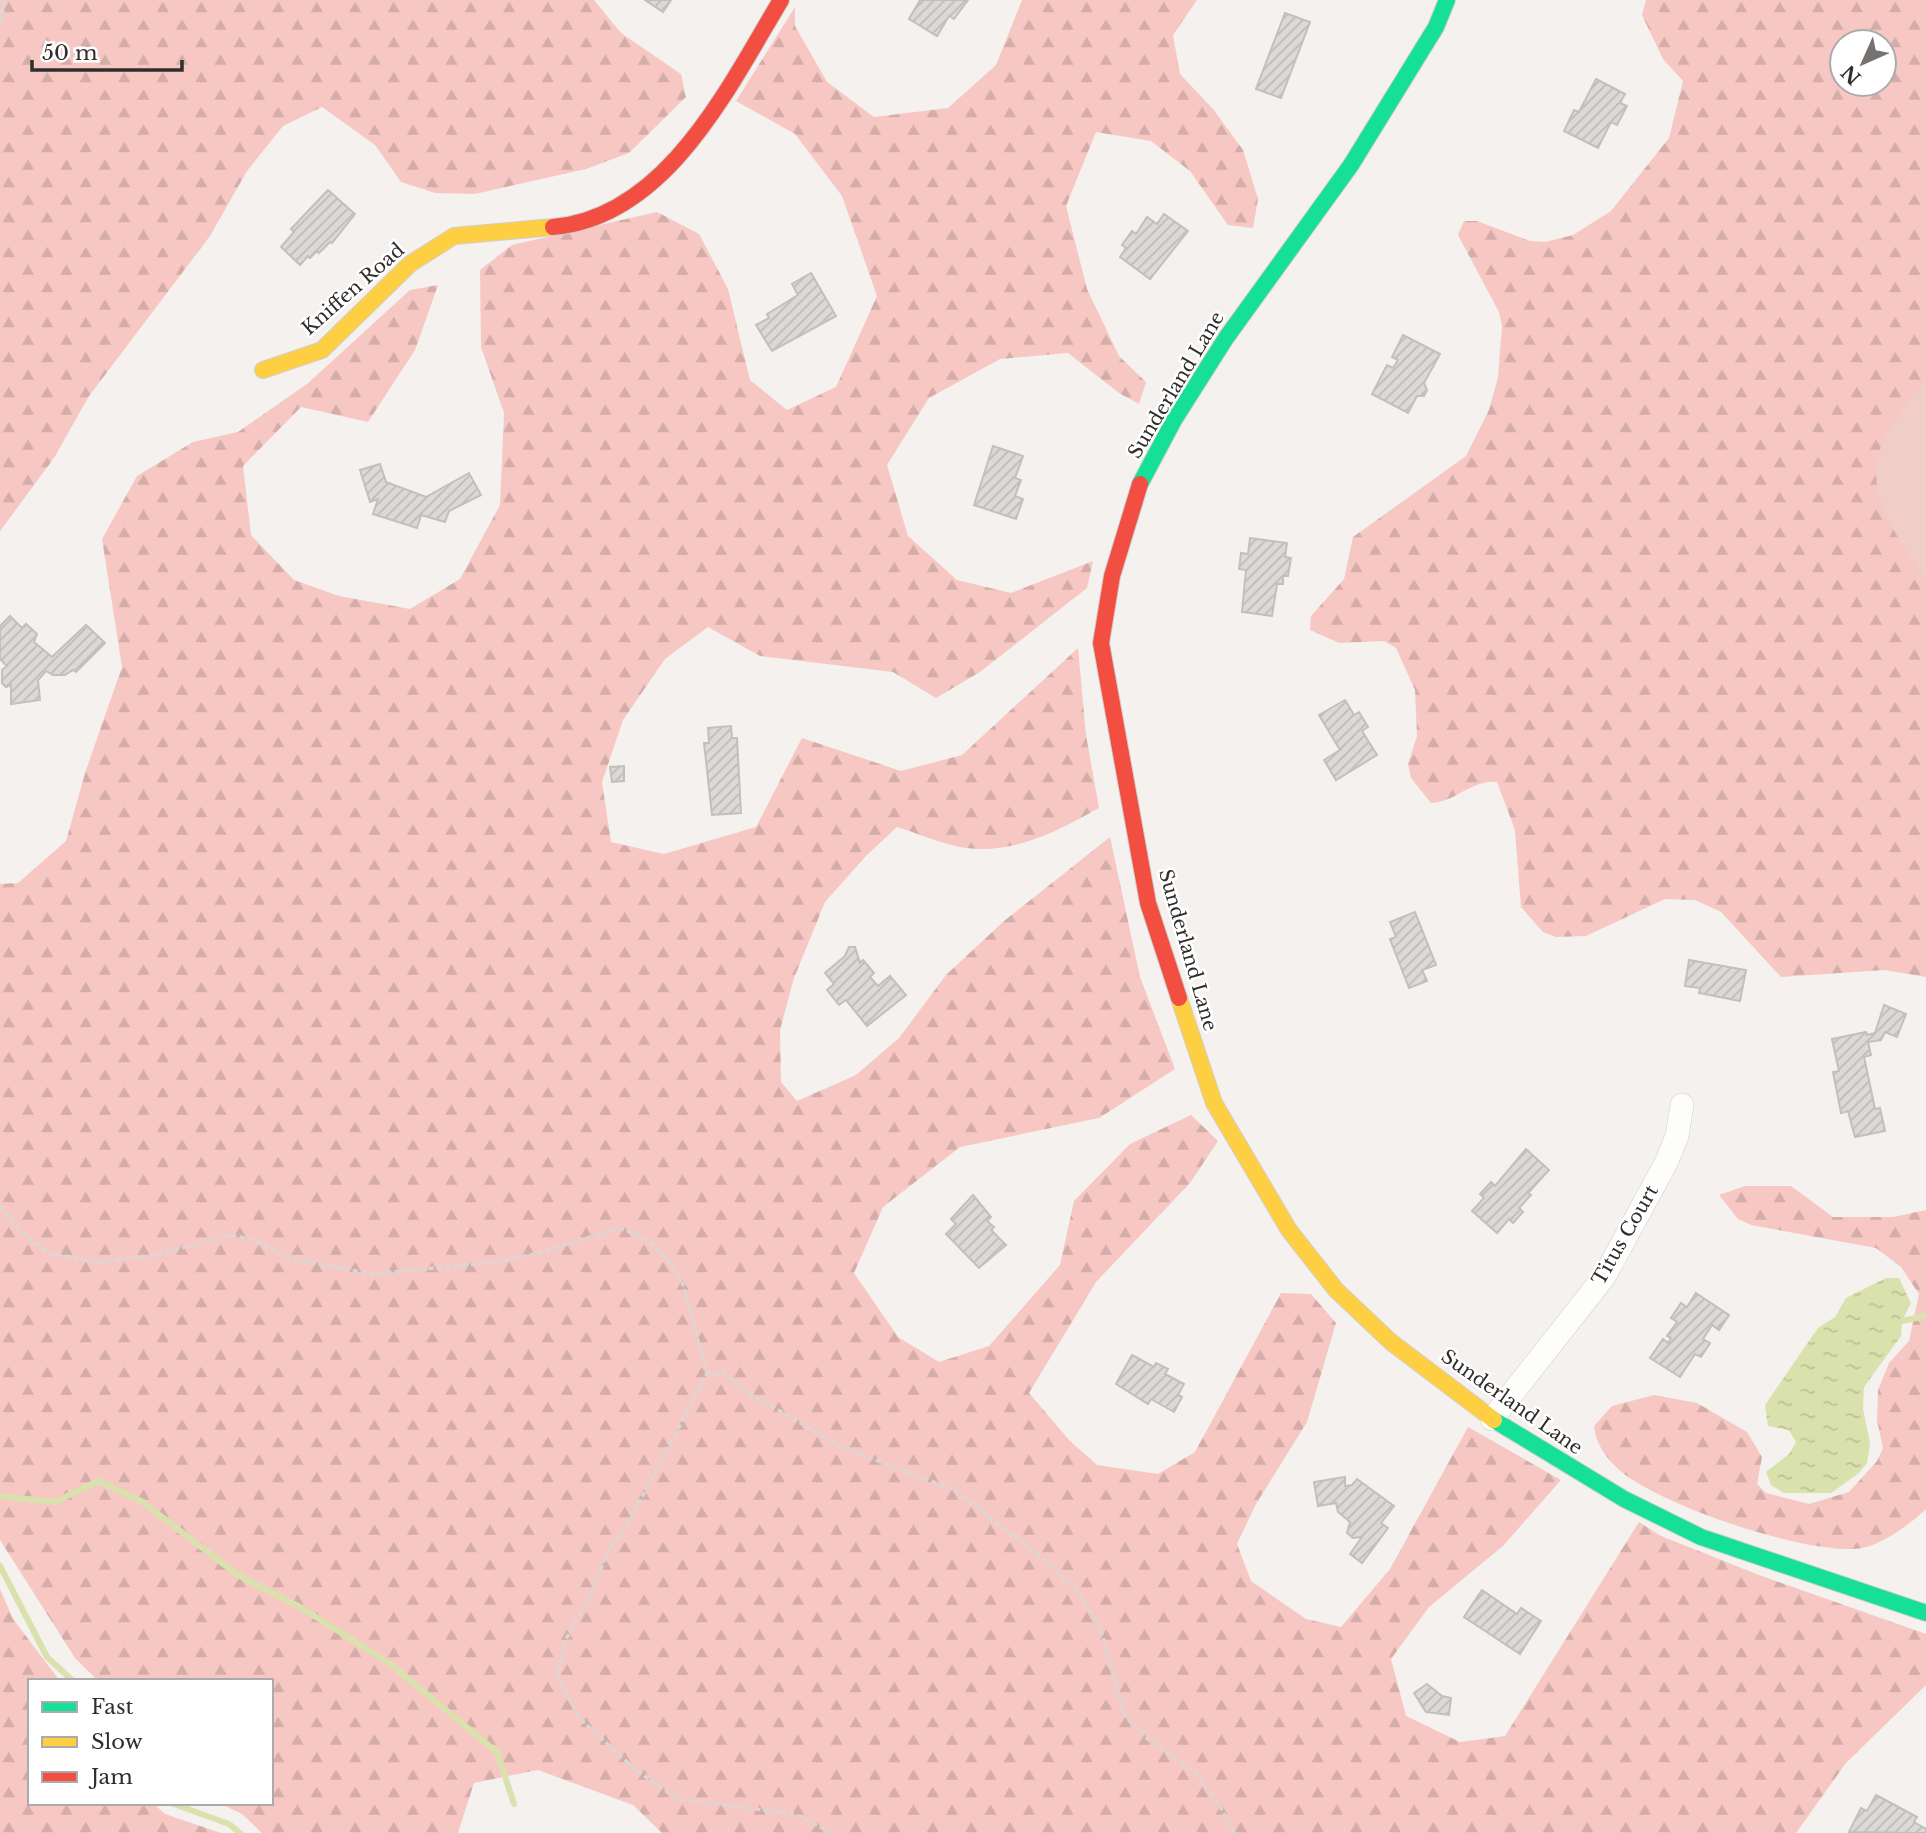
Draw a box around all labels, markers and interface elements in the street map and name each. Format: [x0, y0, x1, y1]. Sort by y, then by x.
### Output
scale bar [32, 28, 182, 72]
north arrow [1828, 28, 1898, 98]
text: 50 m [42, 40, 98, 66]
text: N [1837, 60, 1866, 89]
street label: Kniffen Road [297, 238, 409, 340]
street label: Sunderland Lane [1123, 307, 1229, 463]
street label: Sunderland Lane [1154, 866, 1222, 1034]
street label: Titus Court [1587, 1180, 1663, 1289]
street label: Sunderland Lane [1437, 1345, 1587, 1459]
legend [28, 1679, 273, 1805]
text: Fast [91, 1694, 133, 1720]
text: Slow [91, 1729, 143, 1755]
text: Jam [88, 1764, 133, 1790]

